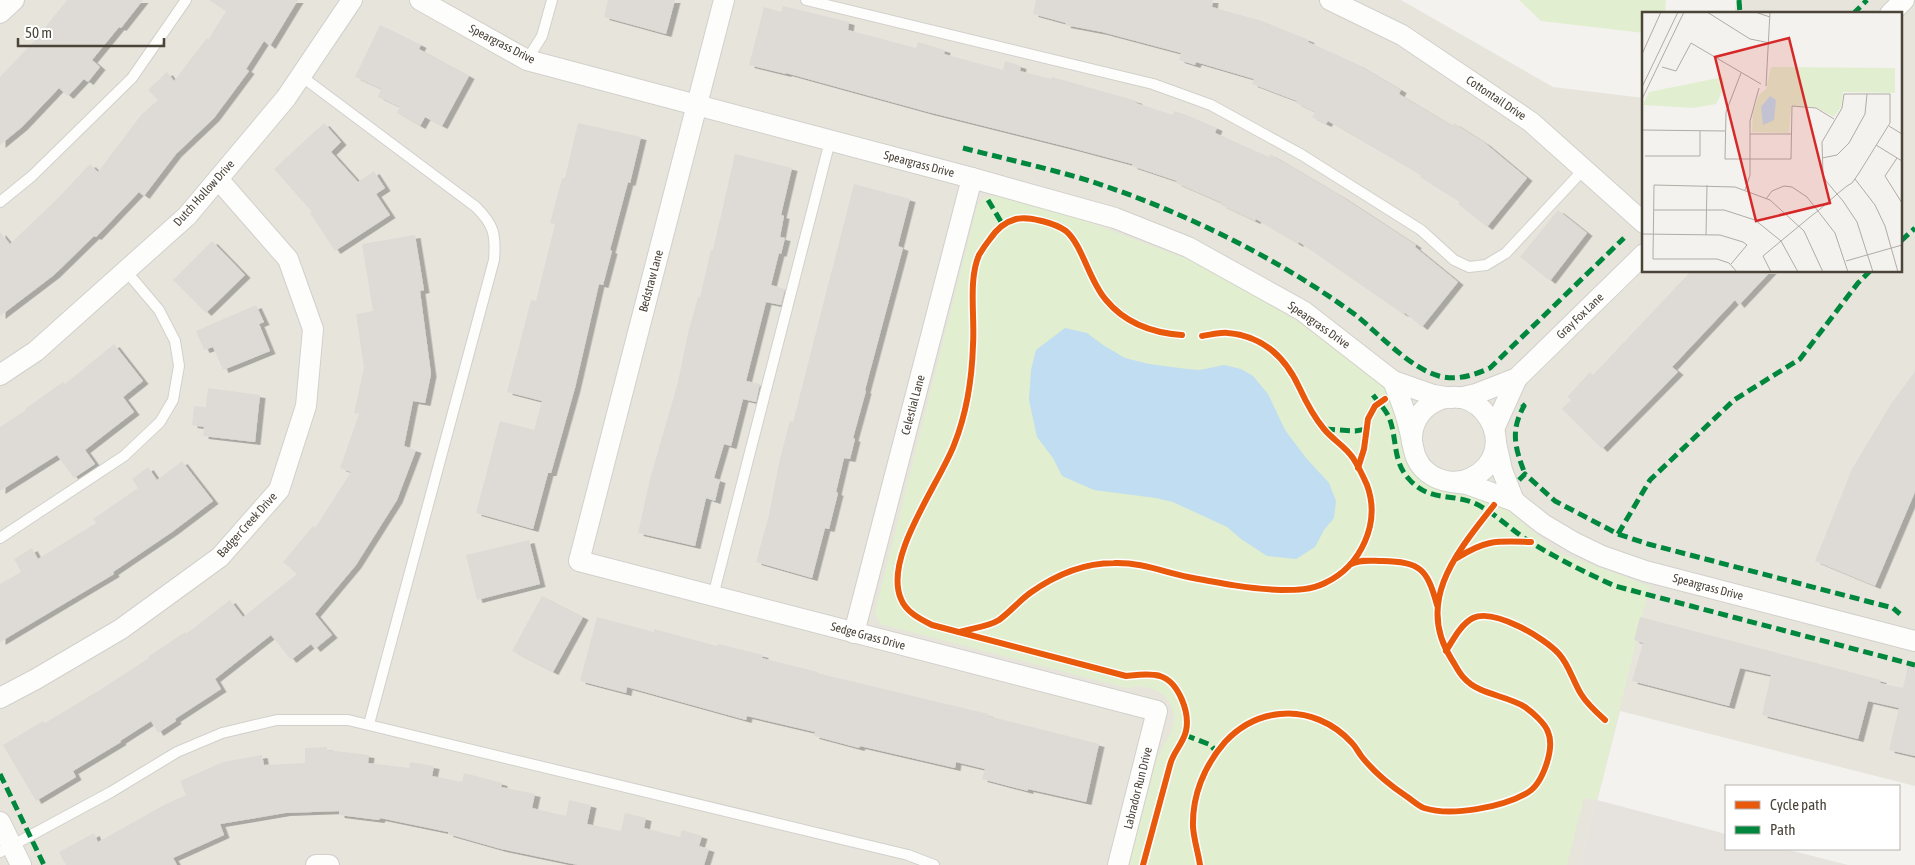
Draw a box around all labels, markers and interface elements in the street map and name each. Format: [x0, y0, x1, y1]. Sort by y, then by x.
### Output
inset map [1642, 12, 1902, 272]
scale bar [18, 15, 164, 47]
street label: Speargrass Drive [467, 21, 537, 67]
text: 50 m [25, 24, 52, 41]
street label: Cottontail Drive [1463, 73, 1529, 123]
street label: Speargrass Drive [882, 148, 956, 180]
street label: Dutch Hollow Drive [171, 157, 237, 229]
street label: Bedstraw Lane [636, 248, 666, 314]
street label: Gray Fox Lane [1554, 290, 1606, 342]
street label: Speargrass Drive [1285, 299, 1353, 351]
street label: Celestial Lane [898, 373, 928, 437]
street label: Badger Creek Drive [214, 490, 280, 560]
street label: Speargrass Drive [1671, 571, 1745, 603]
street label: Sedge Grass Drive [829, 619, 907, 653]
street label: Labrador Run Drive [1121, 746, 1155, 830]
legend [1725, 785, 1900, 850]
text: Cycle path [1770, 796, 1827, 813]
text: Path [1770, 821, 1796, 838]

